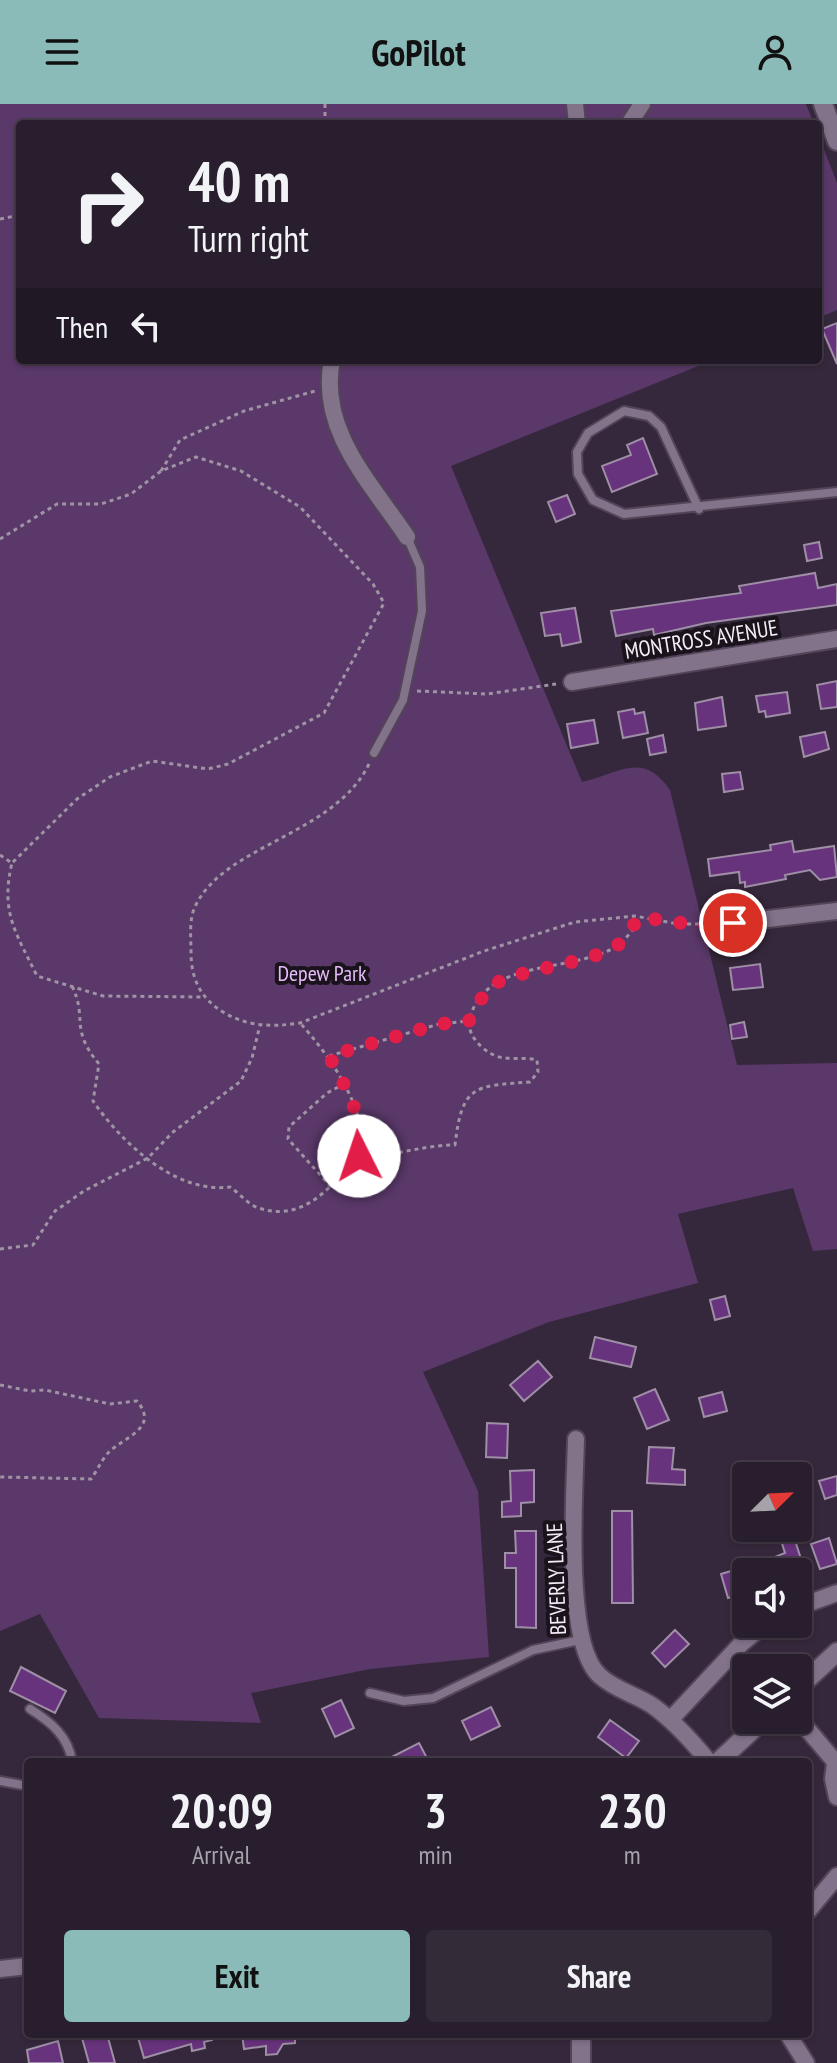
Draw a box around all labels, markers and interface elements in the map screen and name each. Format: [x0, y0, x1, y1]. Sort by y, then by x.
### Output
text: GoPilot [371, 29, 466, 76]
icon: menu [40, 30, 84, 74]
icon: person [753, 30, 797, 74]
text: 40 m [188, 145, 290, 217]
icon: right [56, 152, 160, 256]
text: Turn right [188, 215, 309, 262]
icon: left [124, 304, 168, 348]
text: Then [56, 307, 108, 346]
street label: MONTROSS AVENUE [622, 613, 780, 665]
pin [699, 889, 767, 957]
icon: arrive [711, 901, 755, 945]
park label: Depew Park [277, 959, 367, 987]
position arrow [317, 1114, 401, 1198]
north arrow [732, 1462, 812, 1542]
map controls [732, 1462, 812, 1734]
street label: BEVERLY LANE [540, 1522, 572, 1636]
button: sound [732, 1558, 812, 1638]
button: layers [732, 1654, 812, 1734]
text: 20:09 [169, 1779, 273, 1841]
text: 3 [424, 1779, 447, 1841]
text: 230 [598, 1779, 667, 1841]
text: Arrival [192, 1838, 251, 1871]
text: min [418, 1838, 452, 1871]
text: m [624, 1838, 641, 1871]
button: Exit [64, 1930, 410, 2022]
button: Share [426, 1930, 772, 2022]

